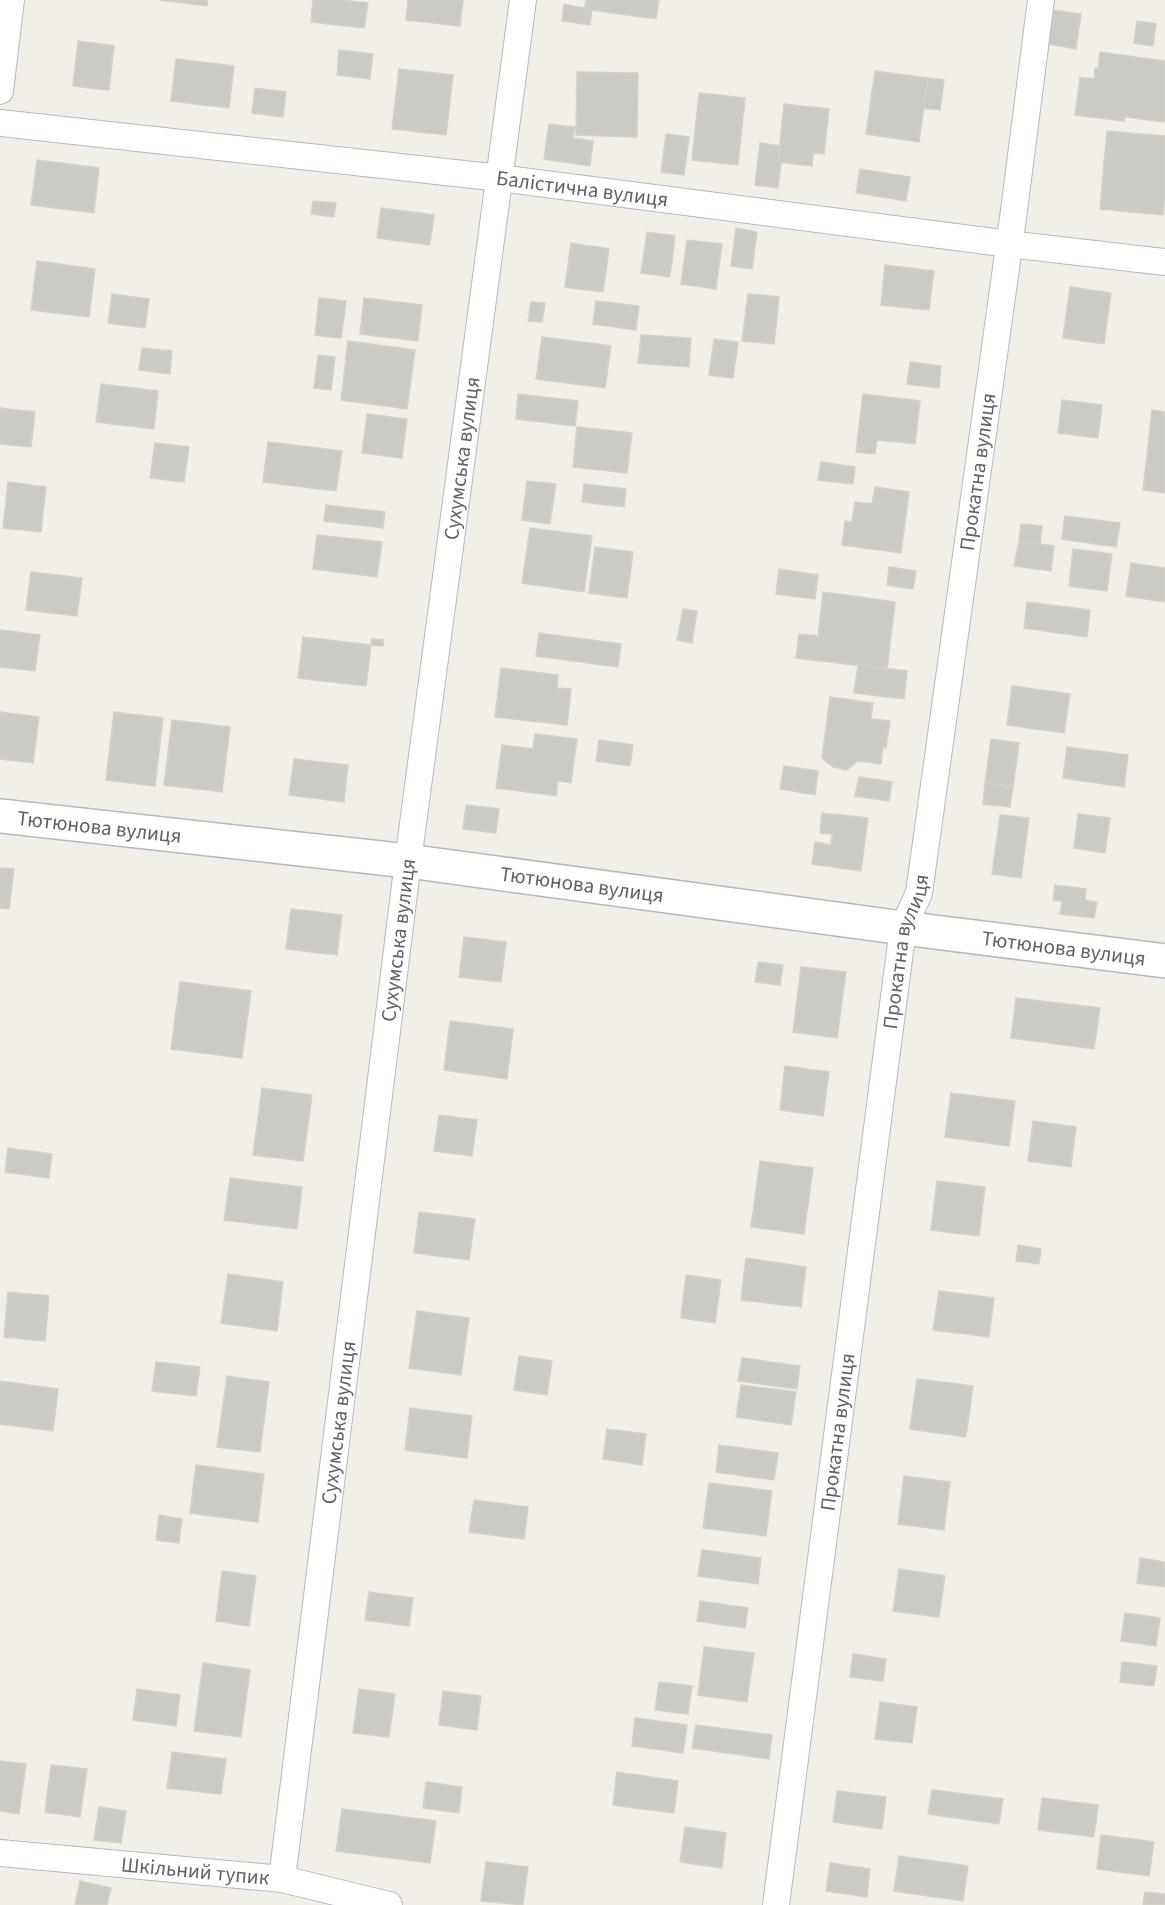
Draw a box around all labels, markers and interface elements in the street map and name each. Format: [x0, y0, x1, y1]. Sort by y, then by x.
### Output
street label: Балістична вулиця [494, 163, 670, 215]
street label: Сухумська вулиця [436, 375, 488, 542]
street label: Прокатна вулиця [952, 391, 1003, 553]
street label: Тютюнова вулиця [16, 803, 183, 851]
street label: Сухумська вулиця [373, 857, 423, 1024]
street label: Тютюнова вулиця [498, 859, 666, 910]
street label: Прокатна вулиця [875, 872, 936, 1031]
street label: Тютюнова вулиця [980, 923, 1148, 973]
street label: Сухумська вулиця [314, 1339, 363, 1506]
street label: Прокатна вулиця [812, 1351, 863, 1513]
street label: Шкільний тупик [120, 1849, 271, 1893]

